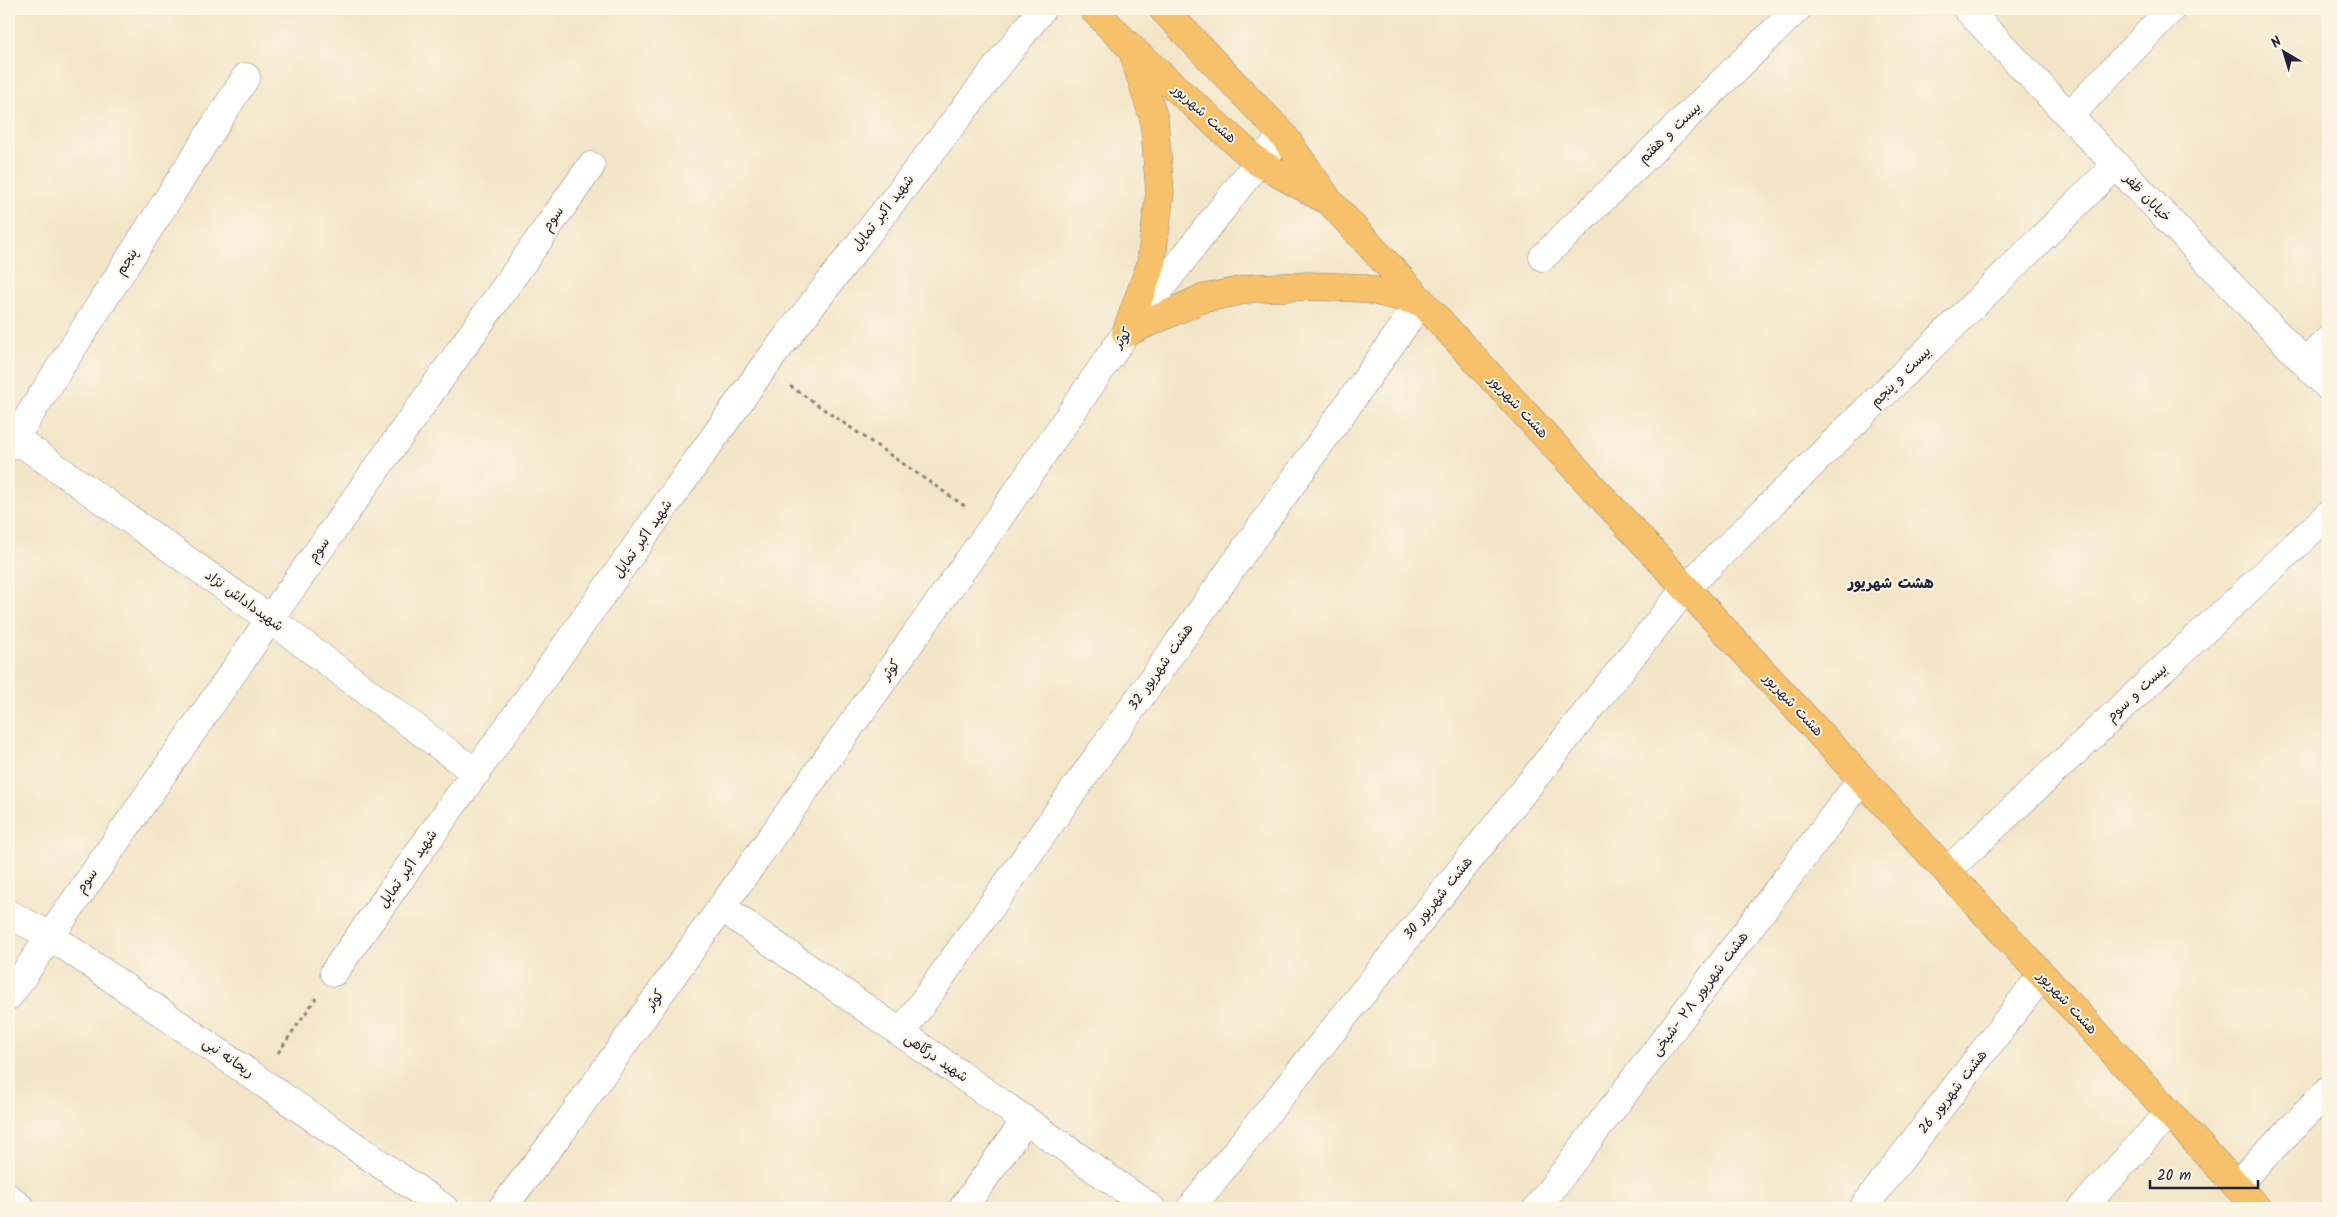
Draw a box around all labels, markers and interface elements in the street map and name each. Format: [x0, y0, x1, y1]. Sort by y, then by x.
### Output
north arrow [2260, 28, 2310, 78]
text: N [2266, 31, 2287, 54]
street label: هشت شهریور [1166, 78, 1241, 149]
street label: بیست و هفتم [1633, 97, 1707, 169]
street label: خیابان ظفر [2117, 168, 2176, 228]
street label: شهید اکبر تمایل [846, 170, 920, 256]
street label: سوم [536, 202, 570, 236]
street label: پنجم [110, 244, 144, 280]
street label: کوثر [1107, 323, 1138, 354]
street label: بیست و پنجم [1865, 341, 1937, 413]
street label: هشت شهریور [1482, 369, 1553, 444]
street label: شهید اکبر تمایل [608, 495, 678, 583]
street label: سوم [302, 533, 336, 567]
street label: شهیدداداش نژاد [200, 565, 288, 637]
district label: هشت شهریور [1846, 572, 1934, 596]
street label: هشت شهریور 32 [1123, 619, 1199, 715]
street label: کوثر [875, 655, 906, 686]
street label: بیست و سوم [2101, 659, 2173, 727]
street label: هشت شهریور [1757, 667, 1828, 742]
street label: شهید اکبر تمایل [373, 825, 443, 913]
street label: هشت شهریور 30 [1398, 852, 1478, 944]
street label: سوم [70, 864, 104, 898]
street label: هشت شهریور ۲۸ -شیخی [1646, 927, 1754, 1061]
street label: هشت شهریور [2031, 965, 2102, 1040]
street label: کوثر [639, 985, 670, 1016]
street label: شهید درگاهی [899, 1028, 973, 1088]
street label: ریحانه نبی [198, 1032, 258, 1084]
street label: هشت شهریور 26 [1913, 1045, 1993, 1139]
scale bar [2150, 1157, 2257, 1189]
text: 20 m [2157, 1164, 2191, 1188]

